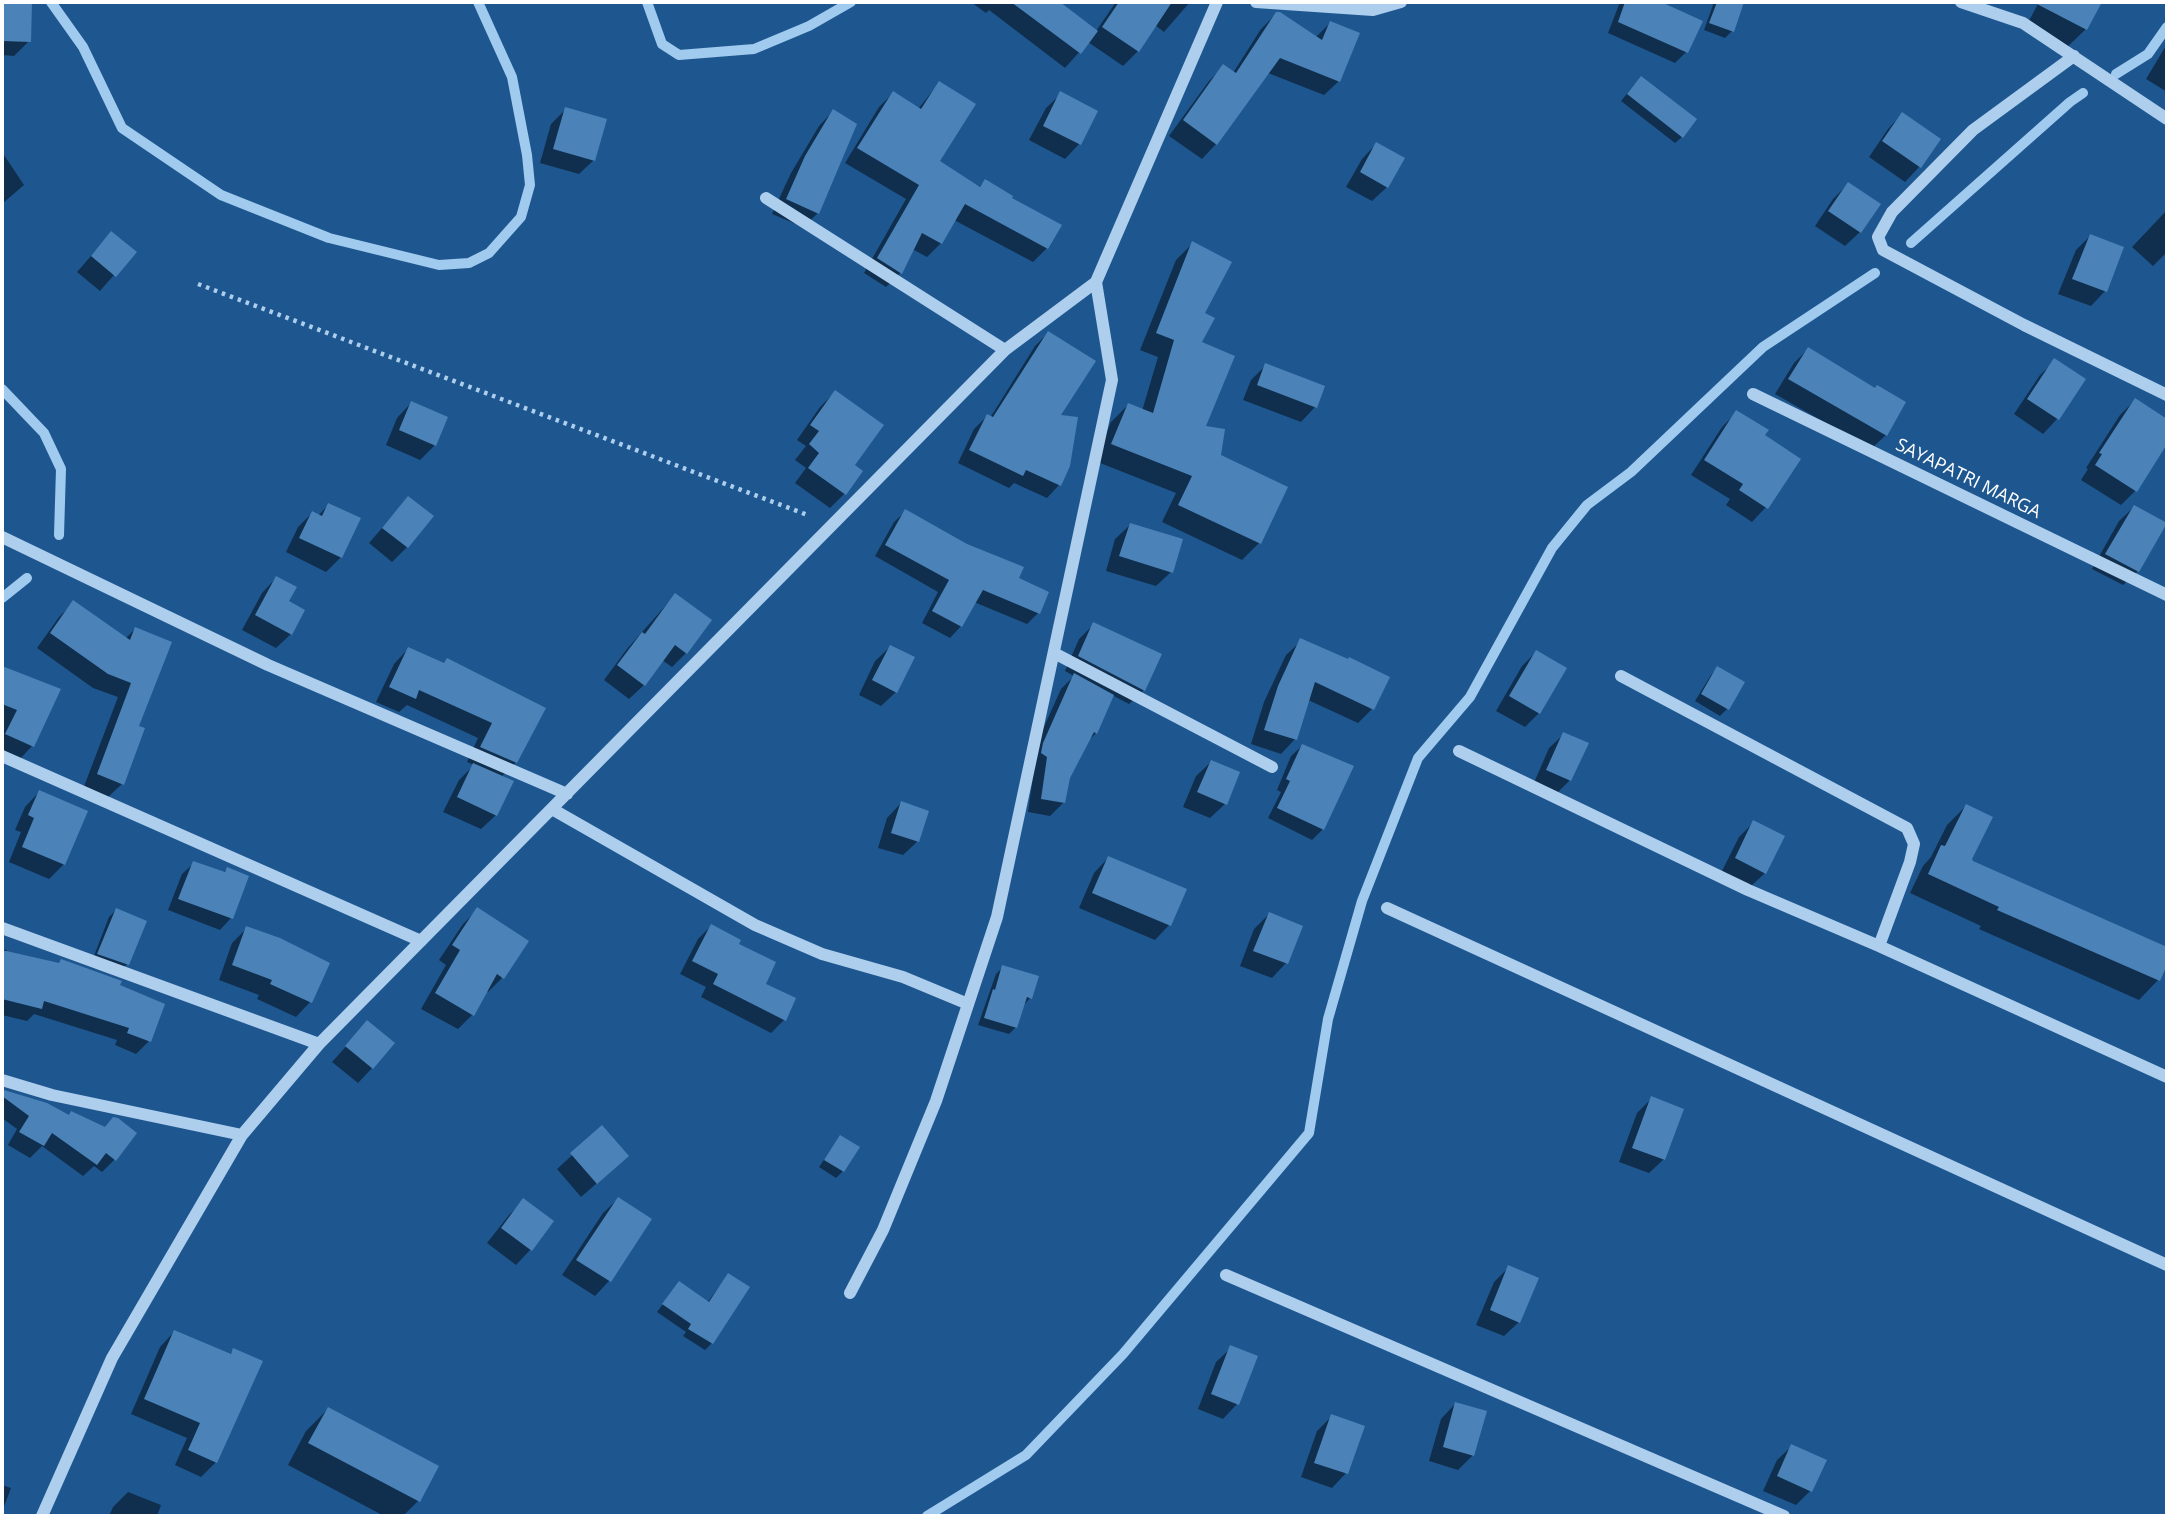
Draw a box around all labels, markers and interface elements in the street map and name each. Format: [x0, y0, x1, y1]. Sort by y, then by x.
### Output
street label: SAYAPATRI MARGA [1892, 434, 2044, 524]

